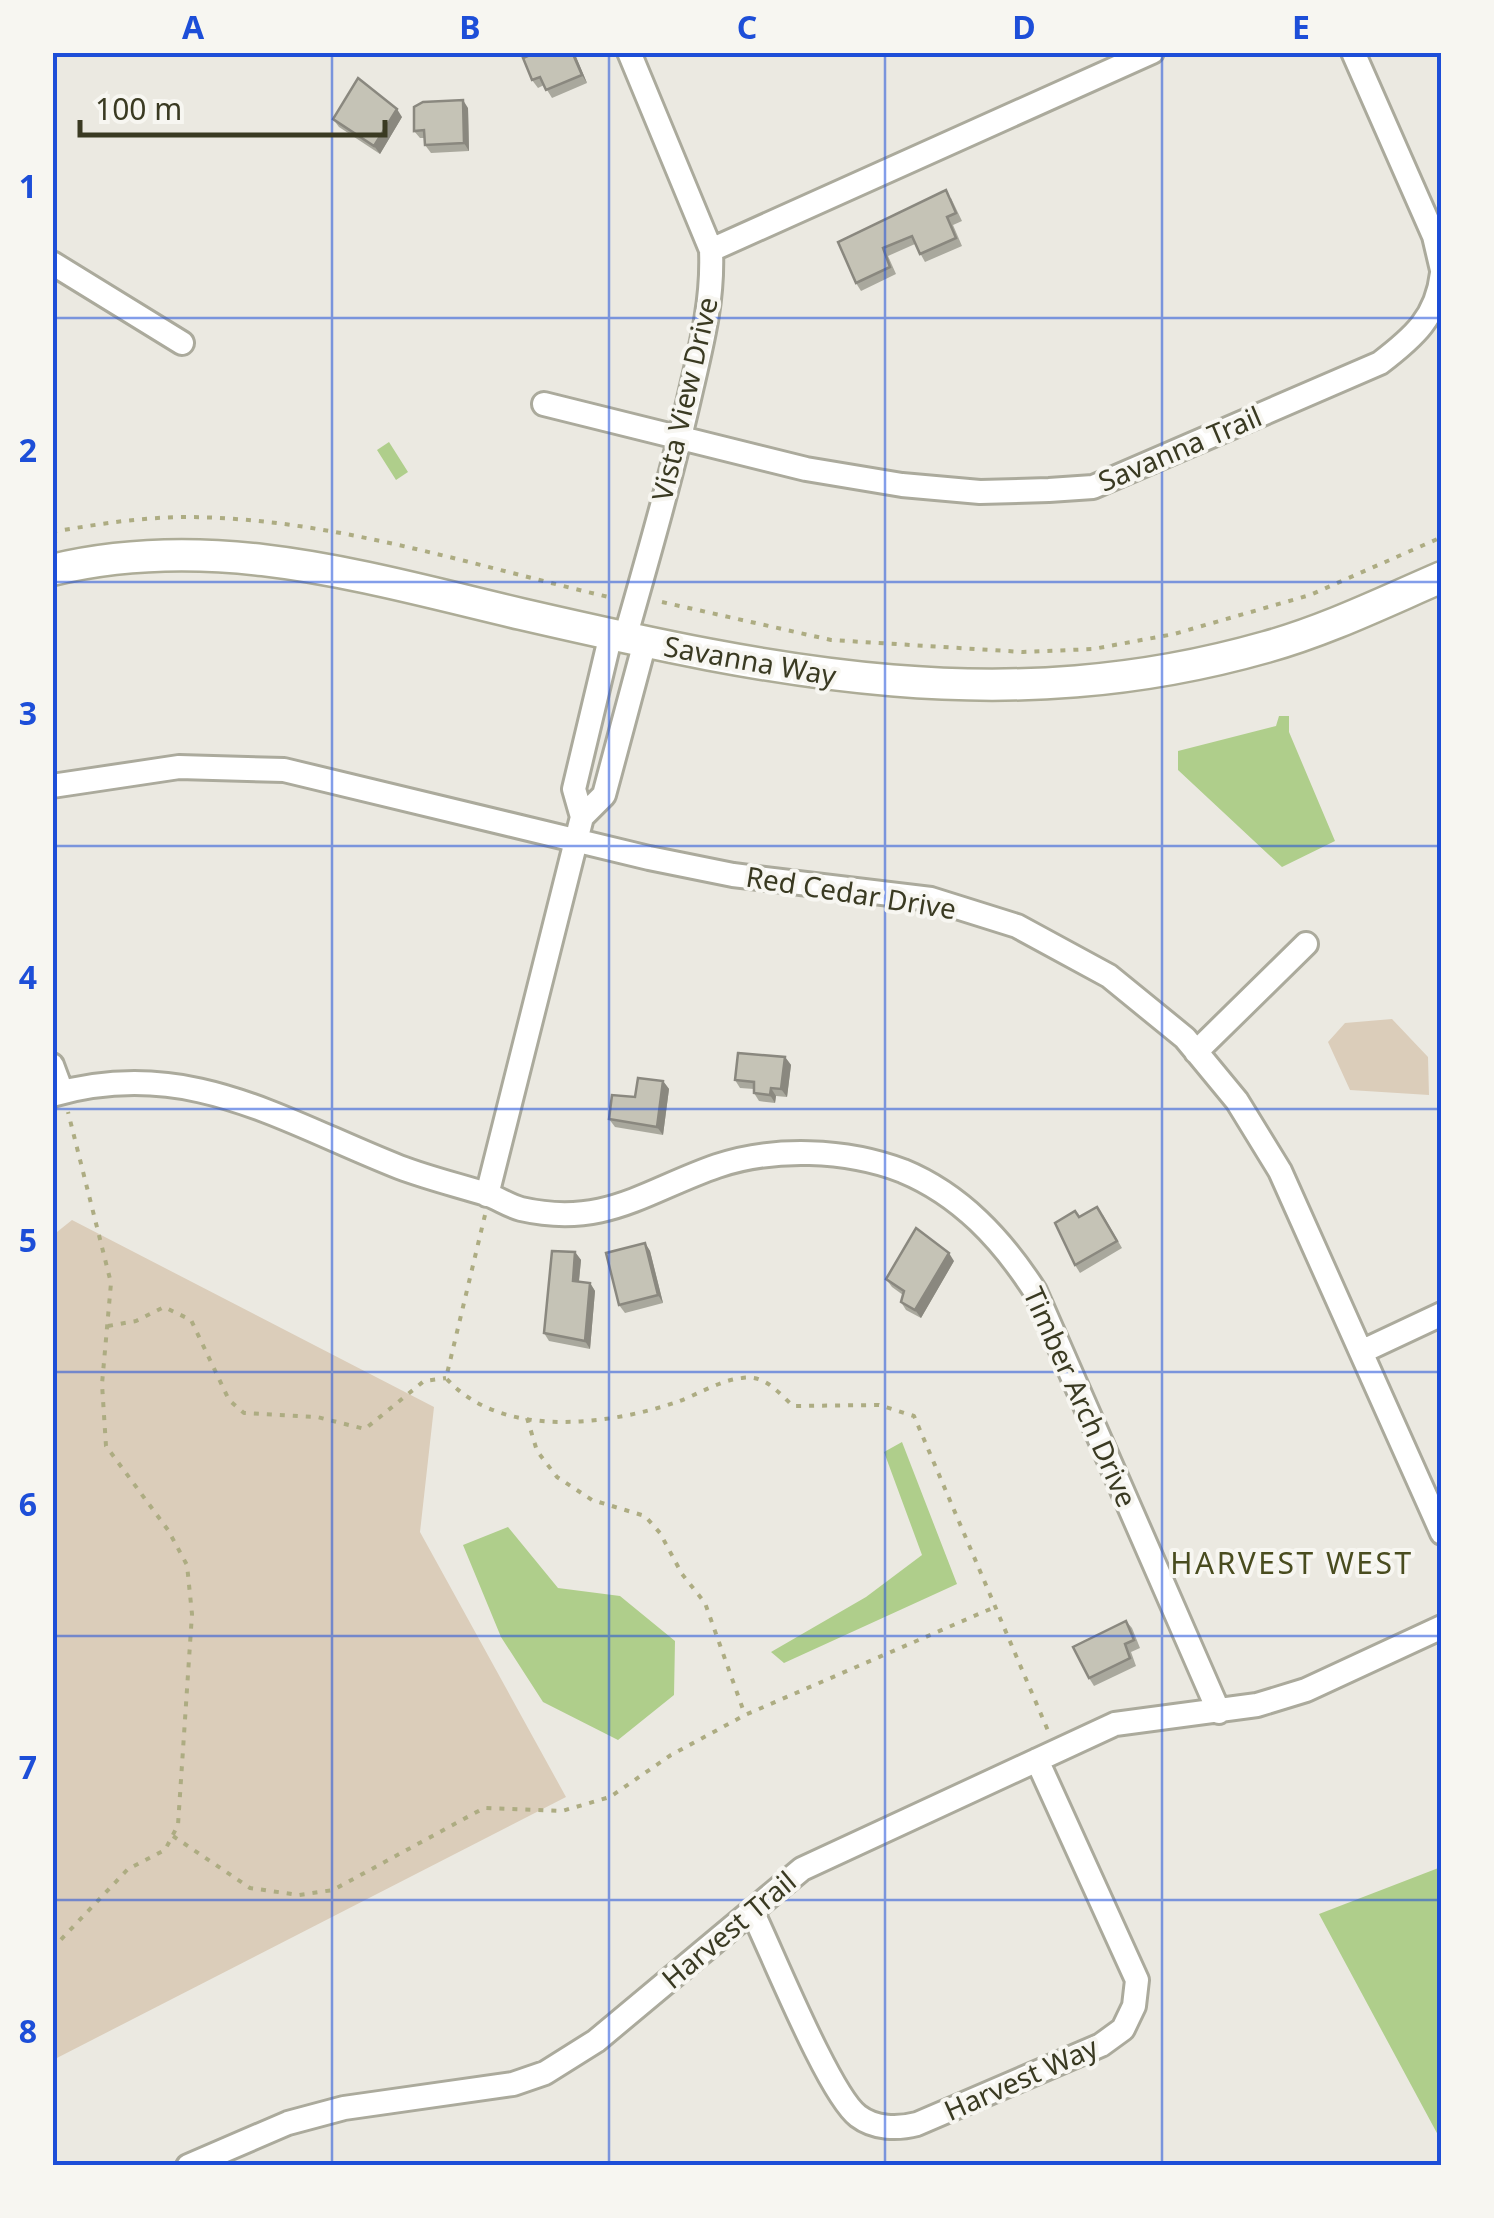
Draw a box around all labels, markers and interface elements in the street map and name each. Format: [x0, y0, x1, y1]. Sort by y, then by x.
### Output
text: A [182, 5, 205, 48]
text: B [459, 5, 481, 48]
text: C [737, 5, 757, 48]
text: D [1012, 5, 1036, 48]
text: E [1292, 5, 1310, 48]
scale bar [80, 75, 385, 137]
text: 100 m [95, 88, 182, 129]
text: 1 [19, 164, 37, 207]
street label: Vista View Drive [642, 293, 726, 505]
street label: Savanna Trail [1092, 397, 1267, 500]
text: 2 [19, 428, 37, 471]
street label: Savanna Way [661, 626, 840, 694]
text: 3 [19, 691, 37, 734]
street label: Red Cedar Drive [743, 857, 959, 927]
text: 4 [19, 955, 37, 998]
text: 5 [19, 1218, 37, 1261]
street label: Timber Arch Drive [1015, 1281, 1146, 1513]
text: 6 [19, 1482, 37, 1525]
district label: HARVEST WEST [1170, 1542, 1414, 1583]
text: 7 [19, 1745, 37, 1788]
street label: Harvest Trail [653, 1862, 803, 1997]
text: 8 [19, 2009, 37, 2052]
street label: Harvest Way [938, 2027, 1104, 2129]

